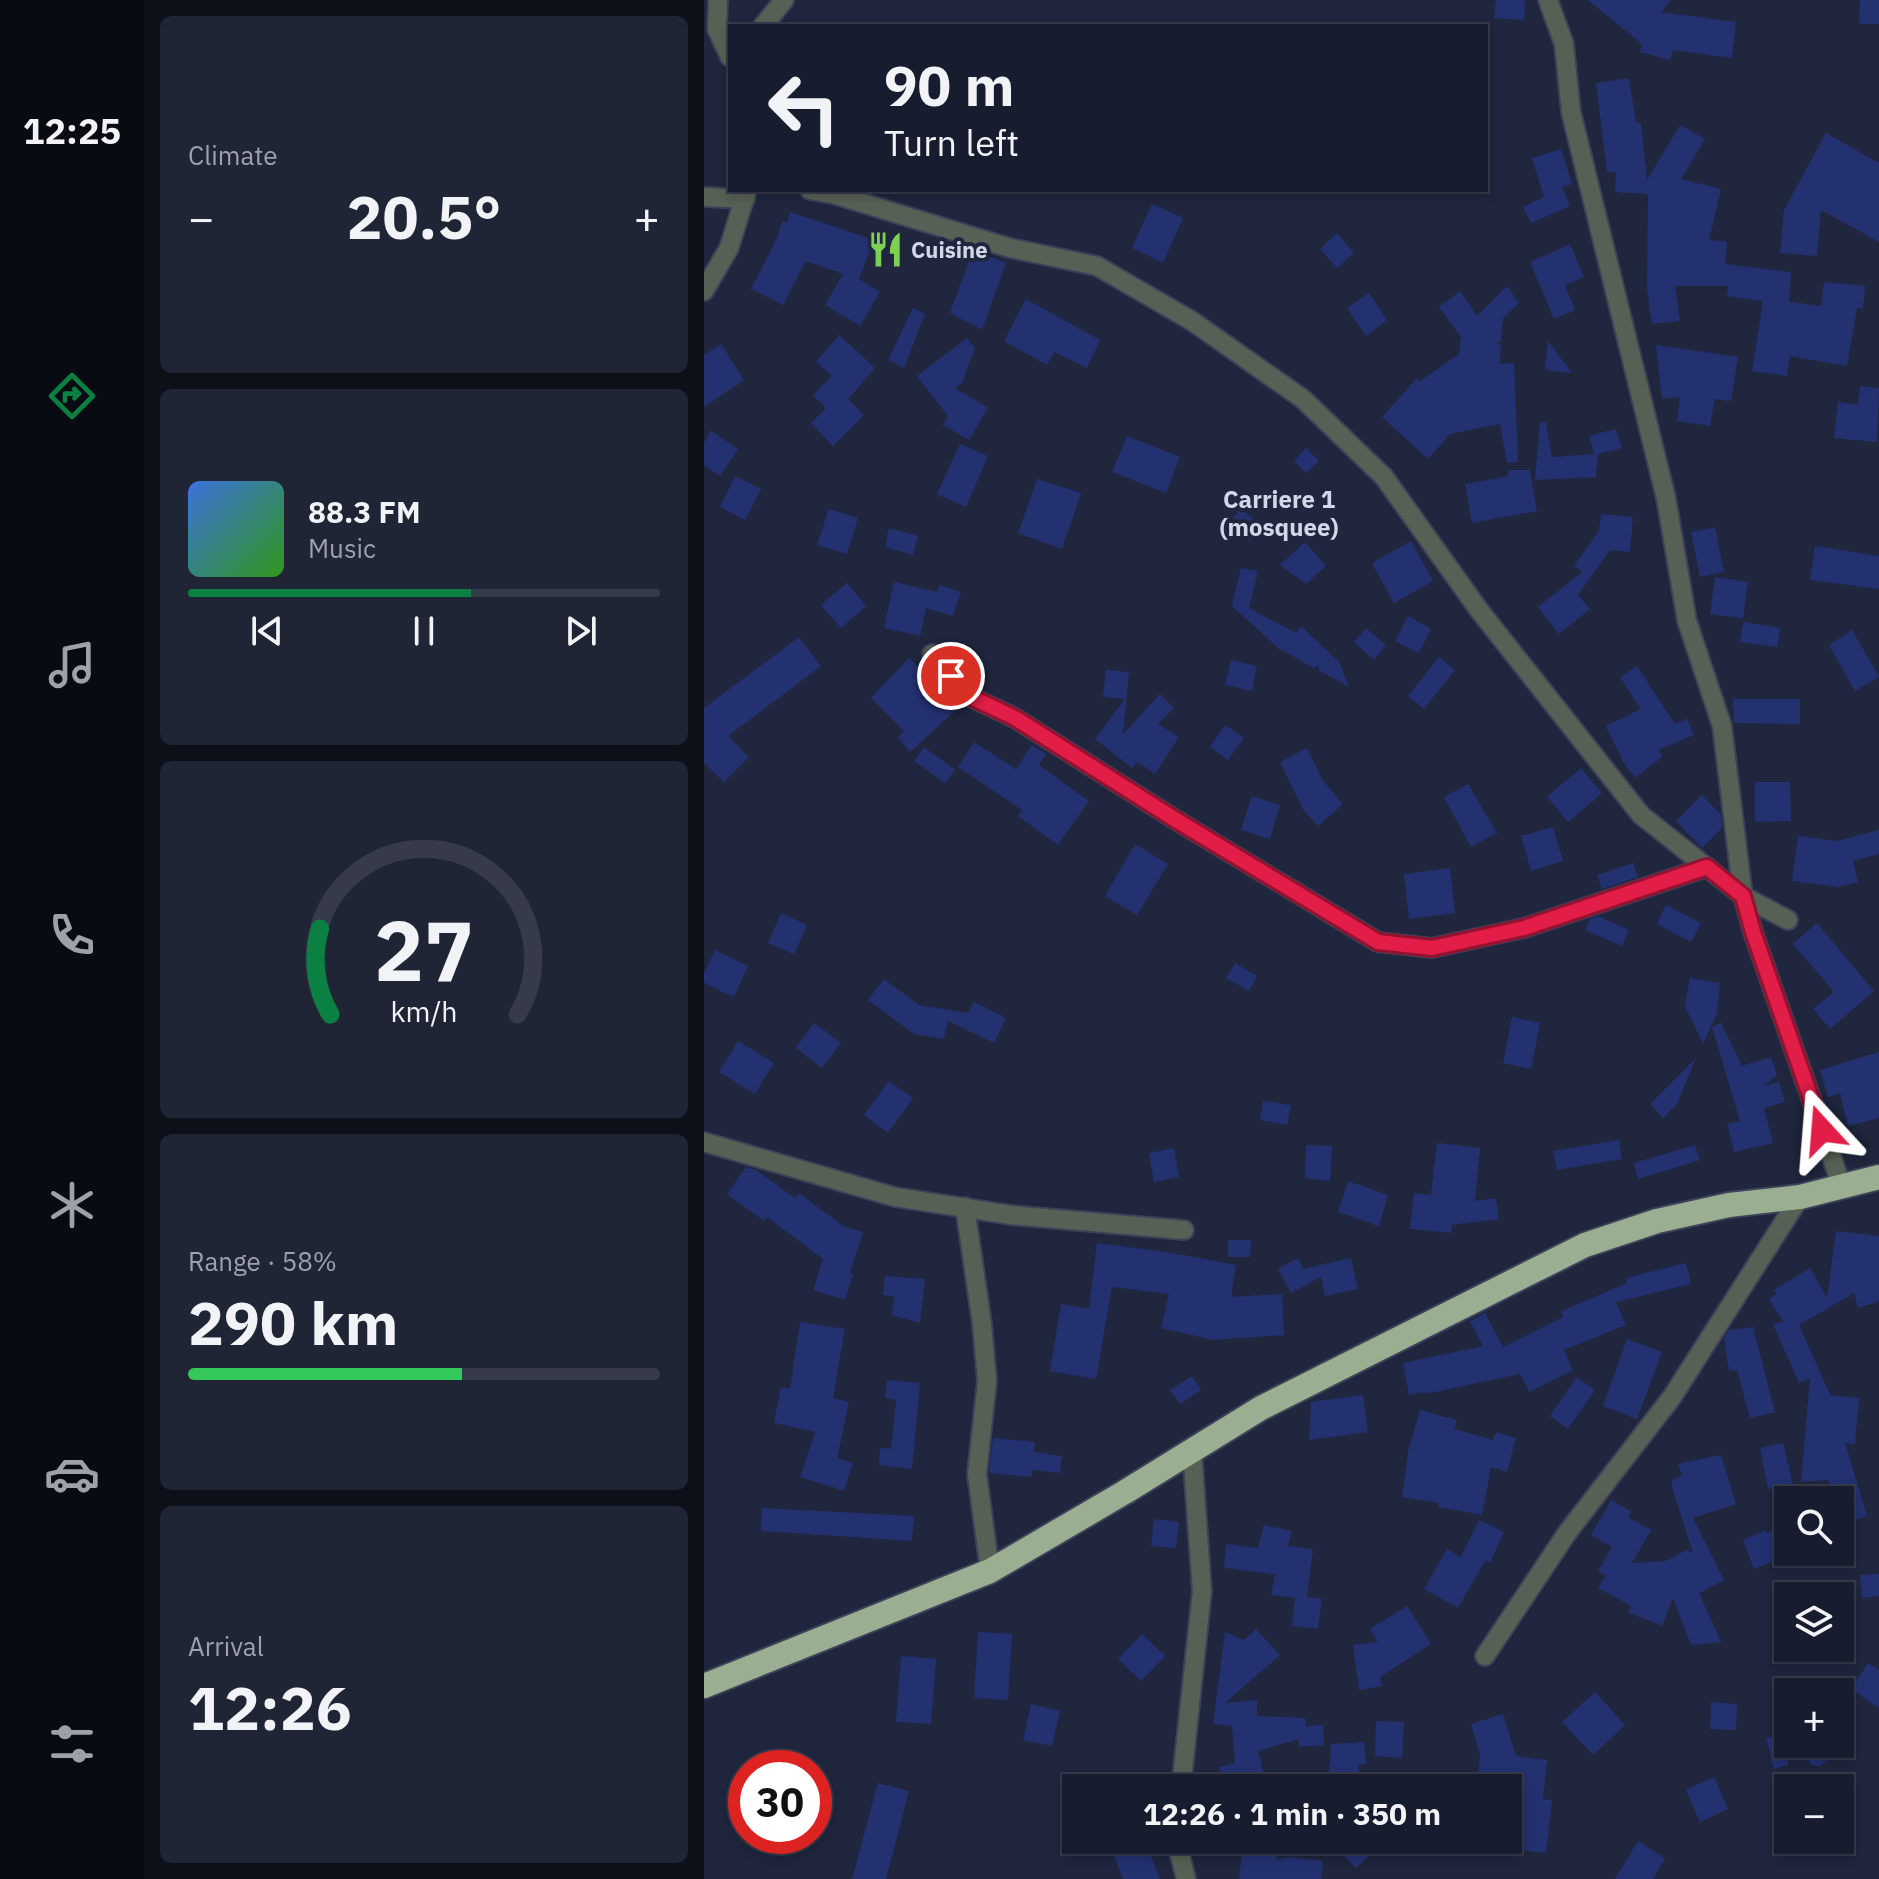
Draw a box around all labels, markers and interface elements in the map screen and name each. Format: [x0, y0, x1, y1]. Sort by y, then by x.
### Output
text: 90 m [884, 49, 1014, 121]
icon: left [752, 56, 856, 160]
text: 12:25 [23, 107, 121, 154]
text: Turn left [884, 119, 1019, 166]
text: Climate [188, 138, 278, 172]
text: 20.5° [347, 177, 501, 256]
text: − [188, 189, 214, 246]
text: + [634, 189, 660, 246]
restaurant icon: Cuisine [866, 230, 904, 268]
place label: Cuisine [911, 235, 988, 264]
icon: directions [44, 368, 100, 424]
district label: Carriere 1 (mosquee) [1219, 483, 1339, 543]
text: 88.3 FM [308, 492, 421, 531]
text: Music [308, 531, 376, 565]
icon: previous [245, 609, 289, 653]
icon: pause [402, 609, 446, 653]
icon: next [559, 609, 603, 653]
icon: music [44, 637, 100, 693]
pin [917, 642, 985, 710]
icon: arrive [929, 654, 973, 698]
text: 27 [374, 896, 474, 1004]
icon: phone [44, 907, 100, 963]
text: km/h [390, 994, 458, 1031]
position arrow [1780, 1088, 1864, 1172]
icon: climate [44, 1177, 100, 1233]
text: Range · 58% [188, 1244, 337, 1278]
text: 290 km [188, 1283, 398, 1362]
icon: car [44, 1446, 100, 1502]
map controls [1774, 1486, 1854, 1854]
button: search [1774, 1486, 1854, 1566]
button: layers [1774, 1582, 1854, 1662]
text: Arrival [188, 1629, 264, 1663]
text: 12:26 [188, 1668, 352, 1747]
button: + [1774, 1678, 1854, 1758]
icon: filters [44, 1716, 100, 1772]
speed limit sign: 30 [728, 1750, 832, 1854]
button: − [1774, 1774, 1854, 1854]
text: 12:26 · 1 min · 350 m [1143, 1794, 1441, 1833]

